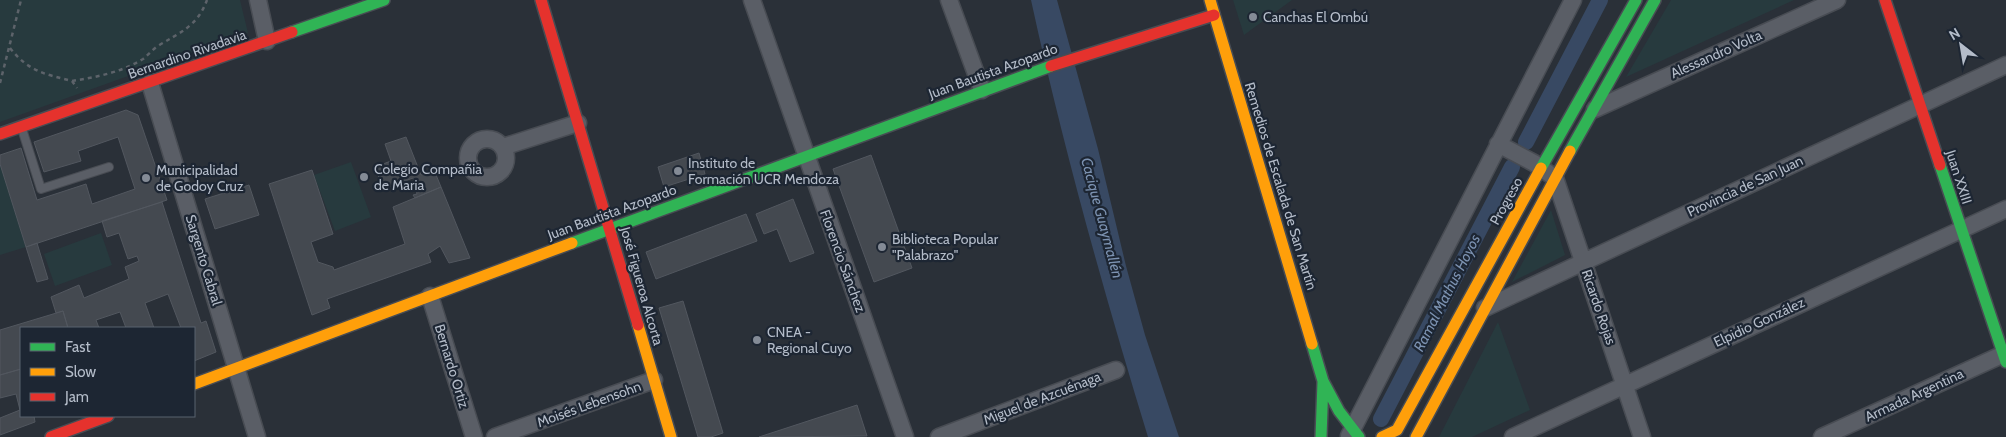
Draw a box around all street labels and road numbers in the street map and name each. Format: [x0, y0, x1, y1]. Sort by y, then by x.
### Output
street label: Bernardino Rivadavia [126, 25, 249, 83]
street label: Alessandro Volta [1668, 26, 1765, 82]
street label: Juan Bautista Azopardo [925, 39, 1060, 103]
street label: Remedios de Escalada de San Martín [1241, 80, 1321, 292]
street label: Juan XXIII [1942, 147, 1976, 206]
street label: Provincia de San Juan [1684, 151, 1806, 221]
street label: Progreso [1486, 174, 1527, 228]
street label: Juan Bautista Azopardo [544, 180, 679, 244]
street label: Florencio Sánchez [816, 207, 870, 315]
street label: Sargento Cabral [182, 212, 227, 308]
street label: José Figueroa Alcorta [616, 224, 668, 348]
street label: Ricardo Rojas [1578, 267, 1620, 347]
street label: Elpidio González [1711, 293, 1808, 351]
street label: Bernardo Ortiz [431, 322, 473, 410]
street label: Armada Argentina [1862, 364, 1966, 426]
street label: Miguel de Azcuénaga [981, 367, 1104, 429]
street label: Moisés Lebensohn [534, 377, 644, 431]

